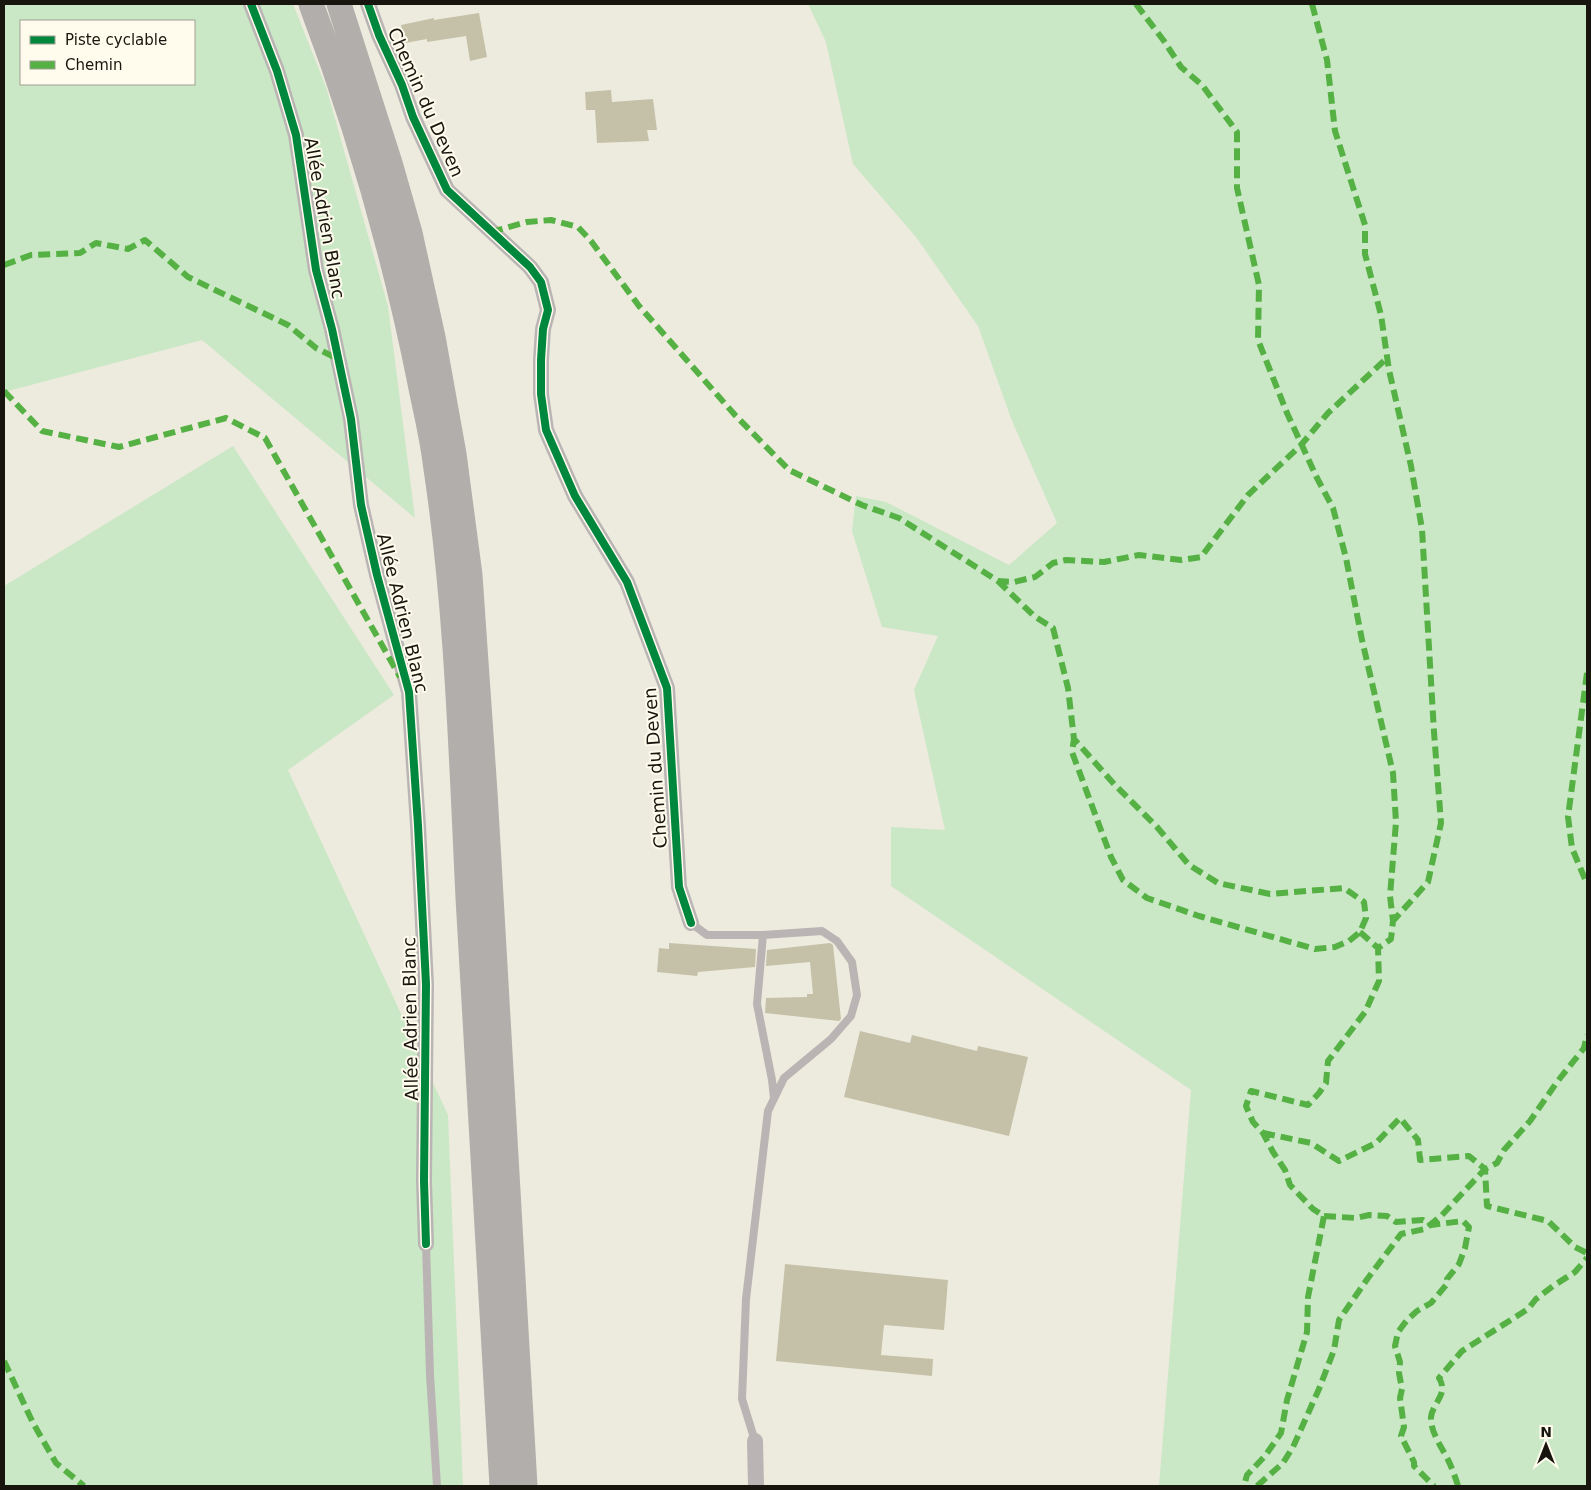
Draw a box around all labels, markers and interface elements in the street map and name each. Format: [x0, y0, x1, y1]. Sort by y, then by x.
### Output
legend [20, 20, 195, 85]
street label: Chemin du Deven [384, 24, 468, 180]
text: Piste cyclable [65, 31, 167, 49]
text: Chemin [65, 56, 123, 74]
street label: Allée Adrien Blanc [300, 135, 350, 301]
street label: Allée Adrien Blanc [373, 531, 433, 695]
street label: Chemin du Deven [639, 687, 671, 849]
street label: Allée Adrien Blanc [398, 937, 422, 1101]
north arrow [1521, 1420, 1571, 1470]
text: N [1540, 1424, 1552, 1440]

